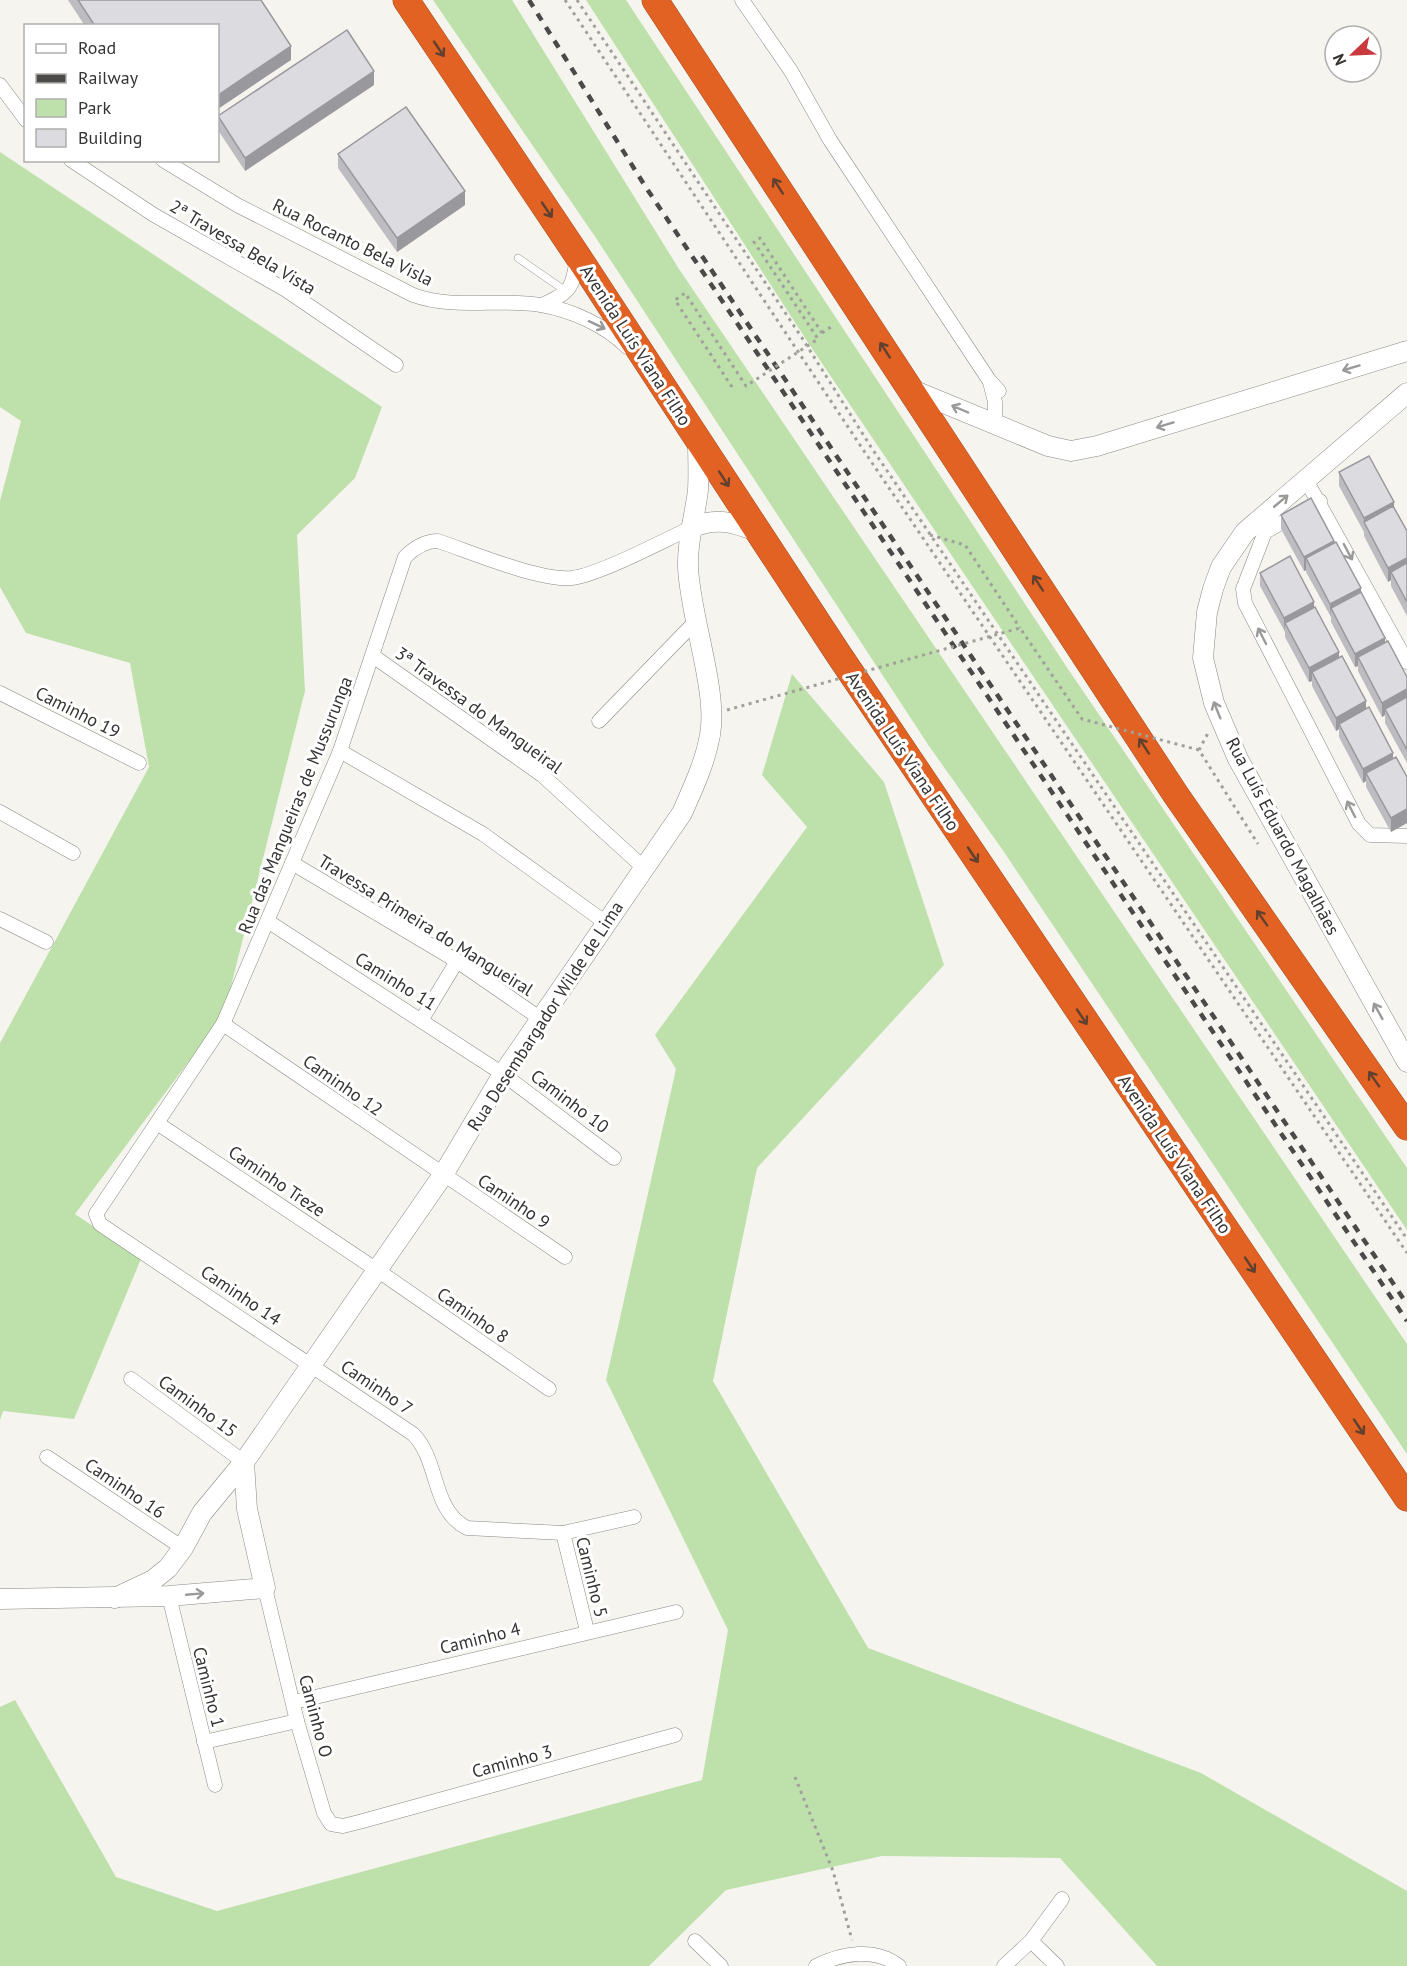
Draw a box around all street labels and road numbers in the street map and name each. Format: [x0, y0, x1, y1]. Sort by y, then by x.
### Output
street label: Rua Rocanto Bela Visla [269, 193, 437, 291]
street label: 2ª Travessa Bela Vista [166, 194, 320, 300]
street label: Avenida Luís Viana Filho [575, 260, 697, 430]
street label: 3ª Travessa do Mangueiral [391, 641, 568, 779]
street label: Avenida Luís Viana Filho [841, 667, 965, 835]
street label: Rua das Mangueiras de Mussurunga [233, 673, 357, 937]
street label: Caminho 19 [32, 681, 124, 743]
street label: Rua Luís Eduardo Magalhães [1221, 733, 1345, 939]
street label: Travessa Primeira do Mangueiral [314, 849, 538, 1001]
street label: Rua Desembargador Wilde de Lima [462, 897, 628, 1135]
street label: Caminho 11 [351, 947, 441, 1015]
street label: Caminho 12 [299, 1049, 387, 1121]
street label: Caminho 10 [526, 1064, 614, 1138]
street label: Avenida Luís Viana Filho [1113, 1070, 1237, 1238]
street label: Caminho Treze [224, 1140, 330, 1222]
street label: Caminho 9 [473, 1168, 555, 1234]
street label: Caminho 14 [196, 1260, 286, 1330]
street label: Caminho 8 [433, 1282, 513, 1348]
street label: Caminho 7 [336, 1354, 418, 1420]
street label: Caminho 15 [154, 1370, 242, 1442]
street label: Caminho 16 [80, 1453, 170, 1523]
street label: Caminho 5 [571, 1534, 613, 1620]
street label: Caminho 4 [437, 1617, 523, 1659]
street label: Caminho 1 [188, 1644, 230, 1730]
street label: Caminho O [294, 1672, 338, 1760]
street label: Caminho 3 [469, 1739, 555, 1783]

